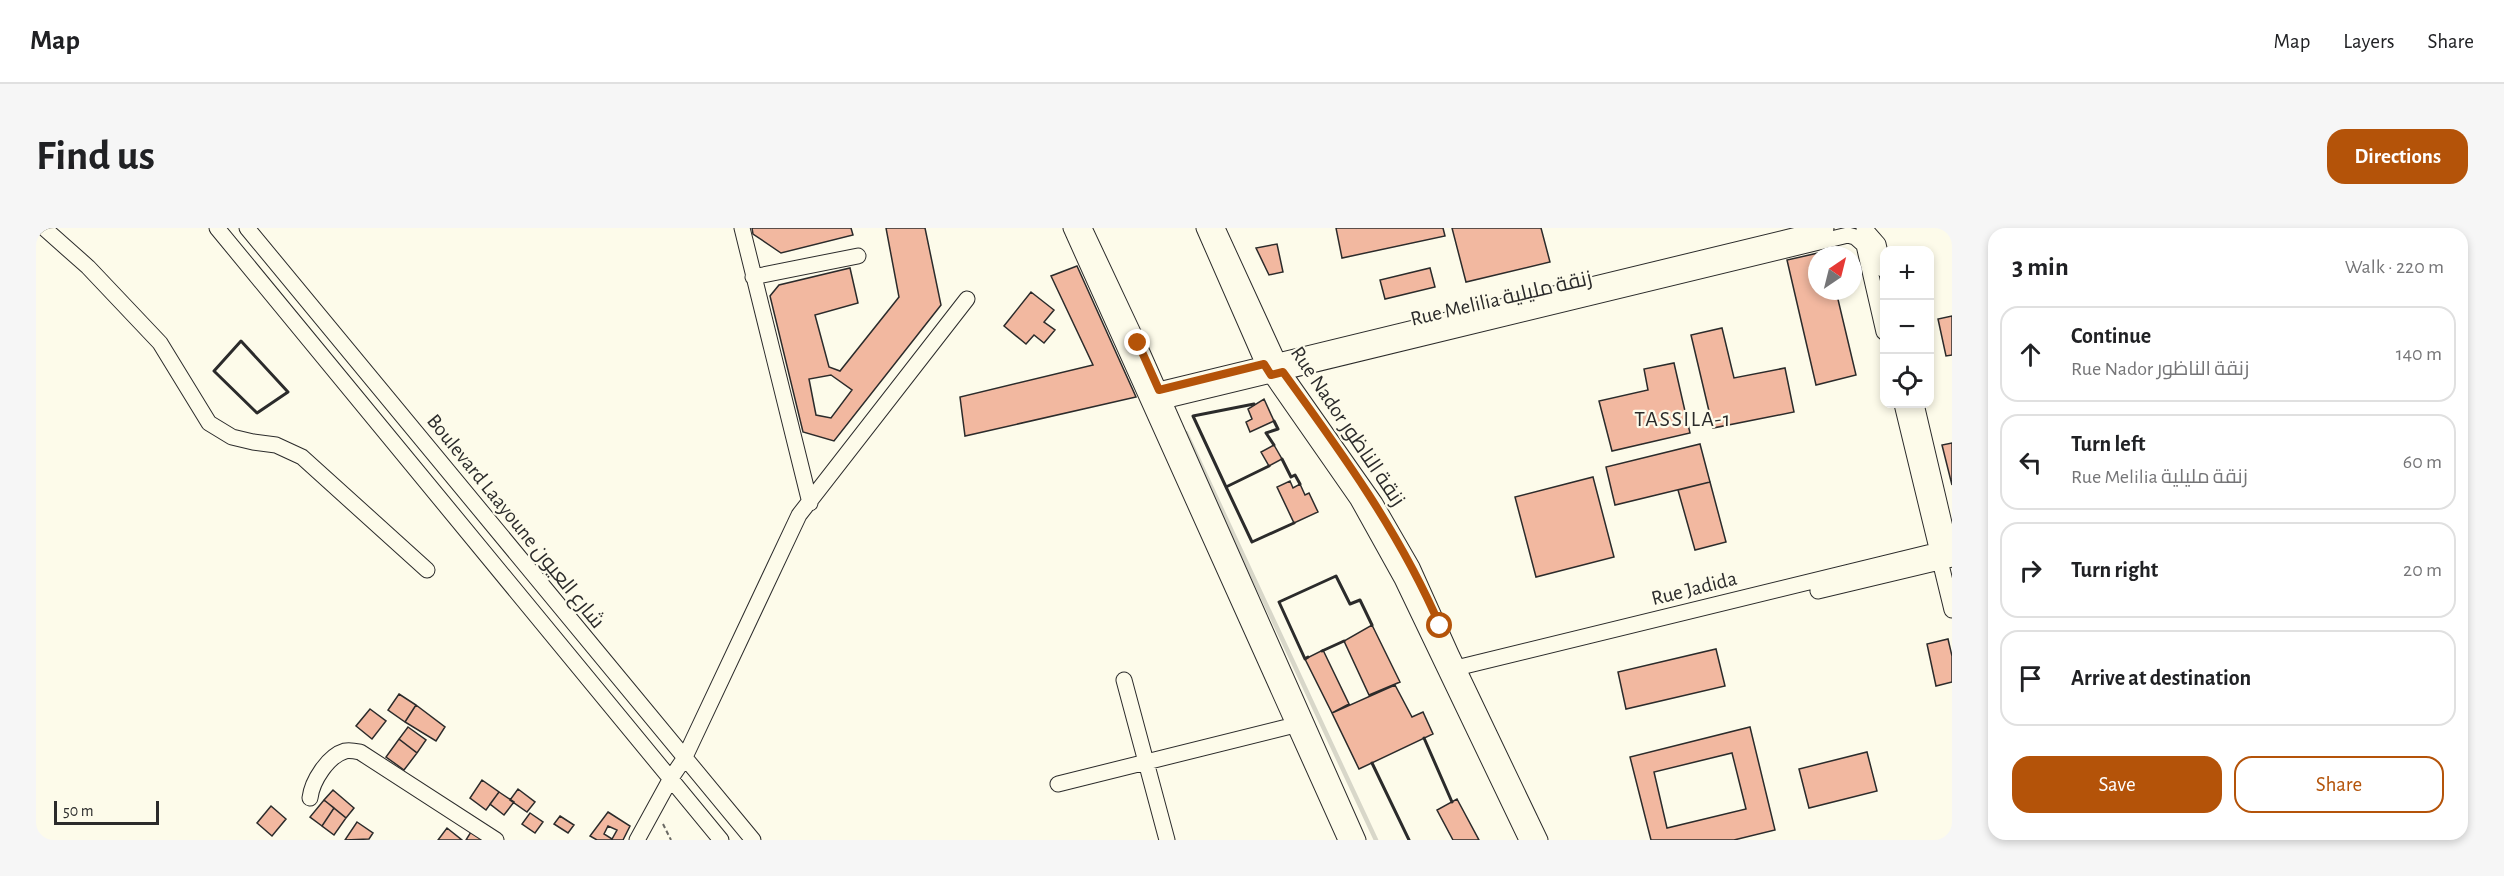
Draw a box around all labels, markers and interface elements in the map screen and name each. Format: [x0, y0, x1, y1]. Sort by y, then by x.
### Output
text: Map [30, 27, 80, 55]
text: Map [2274, 31, 2310, 52]
text: Layers [2343, 31, 2394, 52]
text: Share [2427, 31, 2474, 52]
button: Directions [2327, 129, 2468, 184]
text: Find us [36, 135, 155, 177]
north arrow [1808, 246, 1862, 300]
map controls [1880, 246, 1934, 408]
button: + [1880, 246, 1934, 300]
text: 3 min [2012, 254, 2069, 280]
text: Walk · 220 m [2345, 257, 2444, 277]
street label: Rue Melilia زنقة مليلية [1408, 267, 1594, 331]
button: − [1880, 300, 1934, 354]
text: Continue [2071, 325, 2151, 347]
route end [1124, 329, 1150, 355]
icon: ahead [2014, 338, 2047, 371]
street label: Rue Nador زنقة الناظور [1286, 343, 1409, 510]
text: 140 m [2396, 344, 2442, 364]
button: locate [1880, 354, 1934, 408]
text: Rue Nador زنقة الناظور [2071, 359, 2249, 379]
district label: TASSILA-1 [1634, 408, 1732, 430]
street label: Boulevard Laayoune شارع العيون [421, 410, 608, 634]
text: Turn left [2071, 433, 2145, 455]
icon: left [2014, 446, 2047, 479]
text: 60 m [2403, 452, 2442, 472]
text: Rue Melilia زنقة مليلية [2071, 467, 2248, 487]
icon: right [2014, 554, 2047, 587]
text: Turn right [2071, 559, 2158, 581]
text: 20 m [2403, 560, 2442, 580]
street label: Rue Jadida [1649, 568, 1739, 609]
route start [1426, 612, 1452, 638]
icon: arrive [2014, 662, 2047, 695]
text: Arrive at destination [2071, 667, 2251, 689]
button: Save [2012, 756, 2222, 813]
button: Share [2234, 756, 2444, 813]
scale bar [54, 798, 159, 826]
text: 50 m [63, 803, 94, 819]

